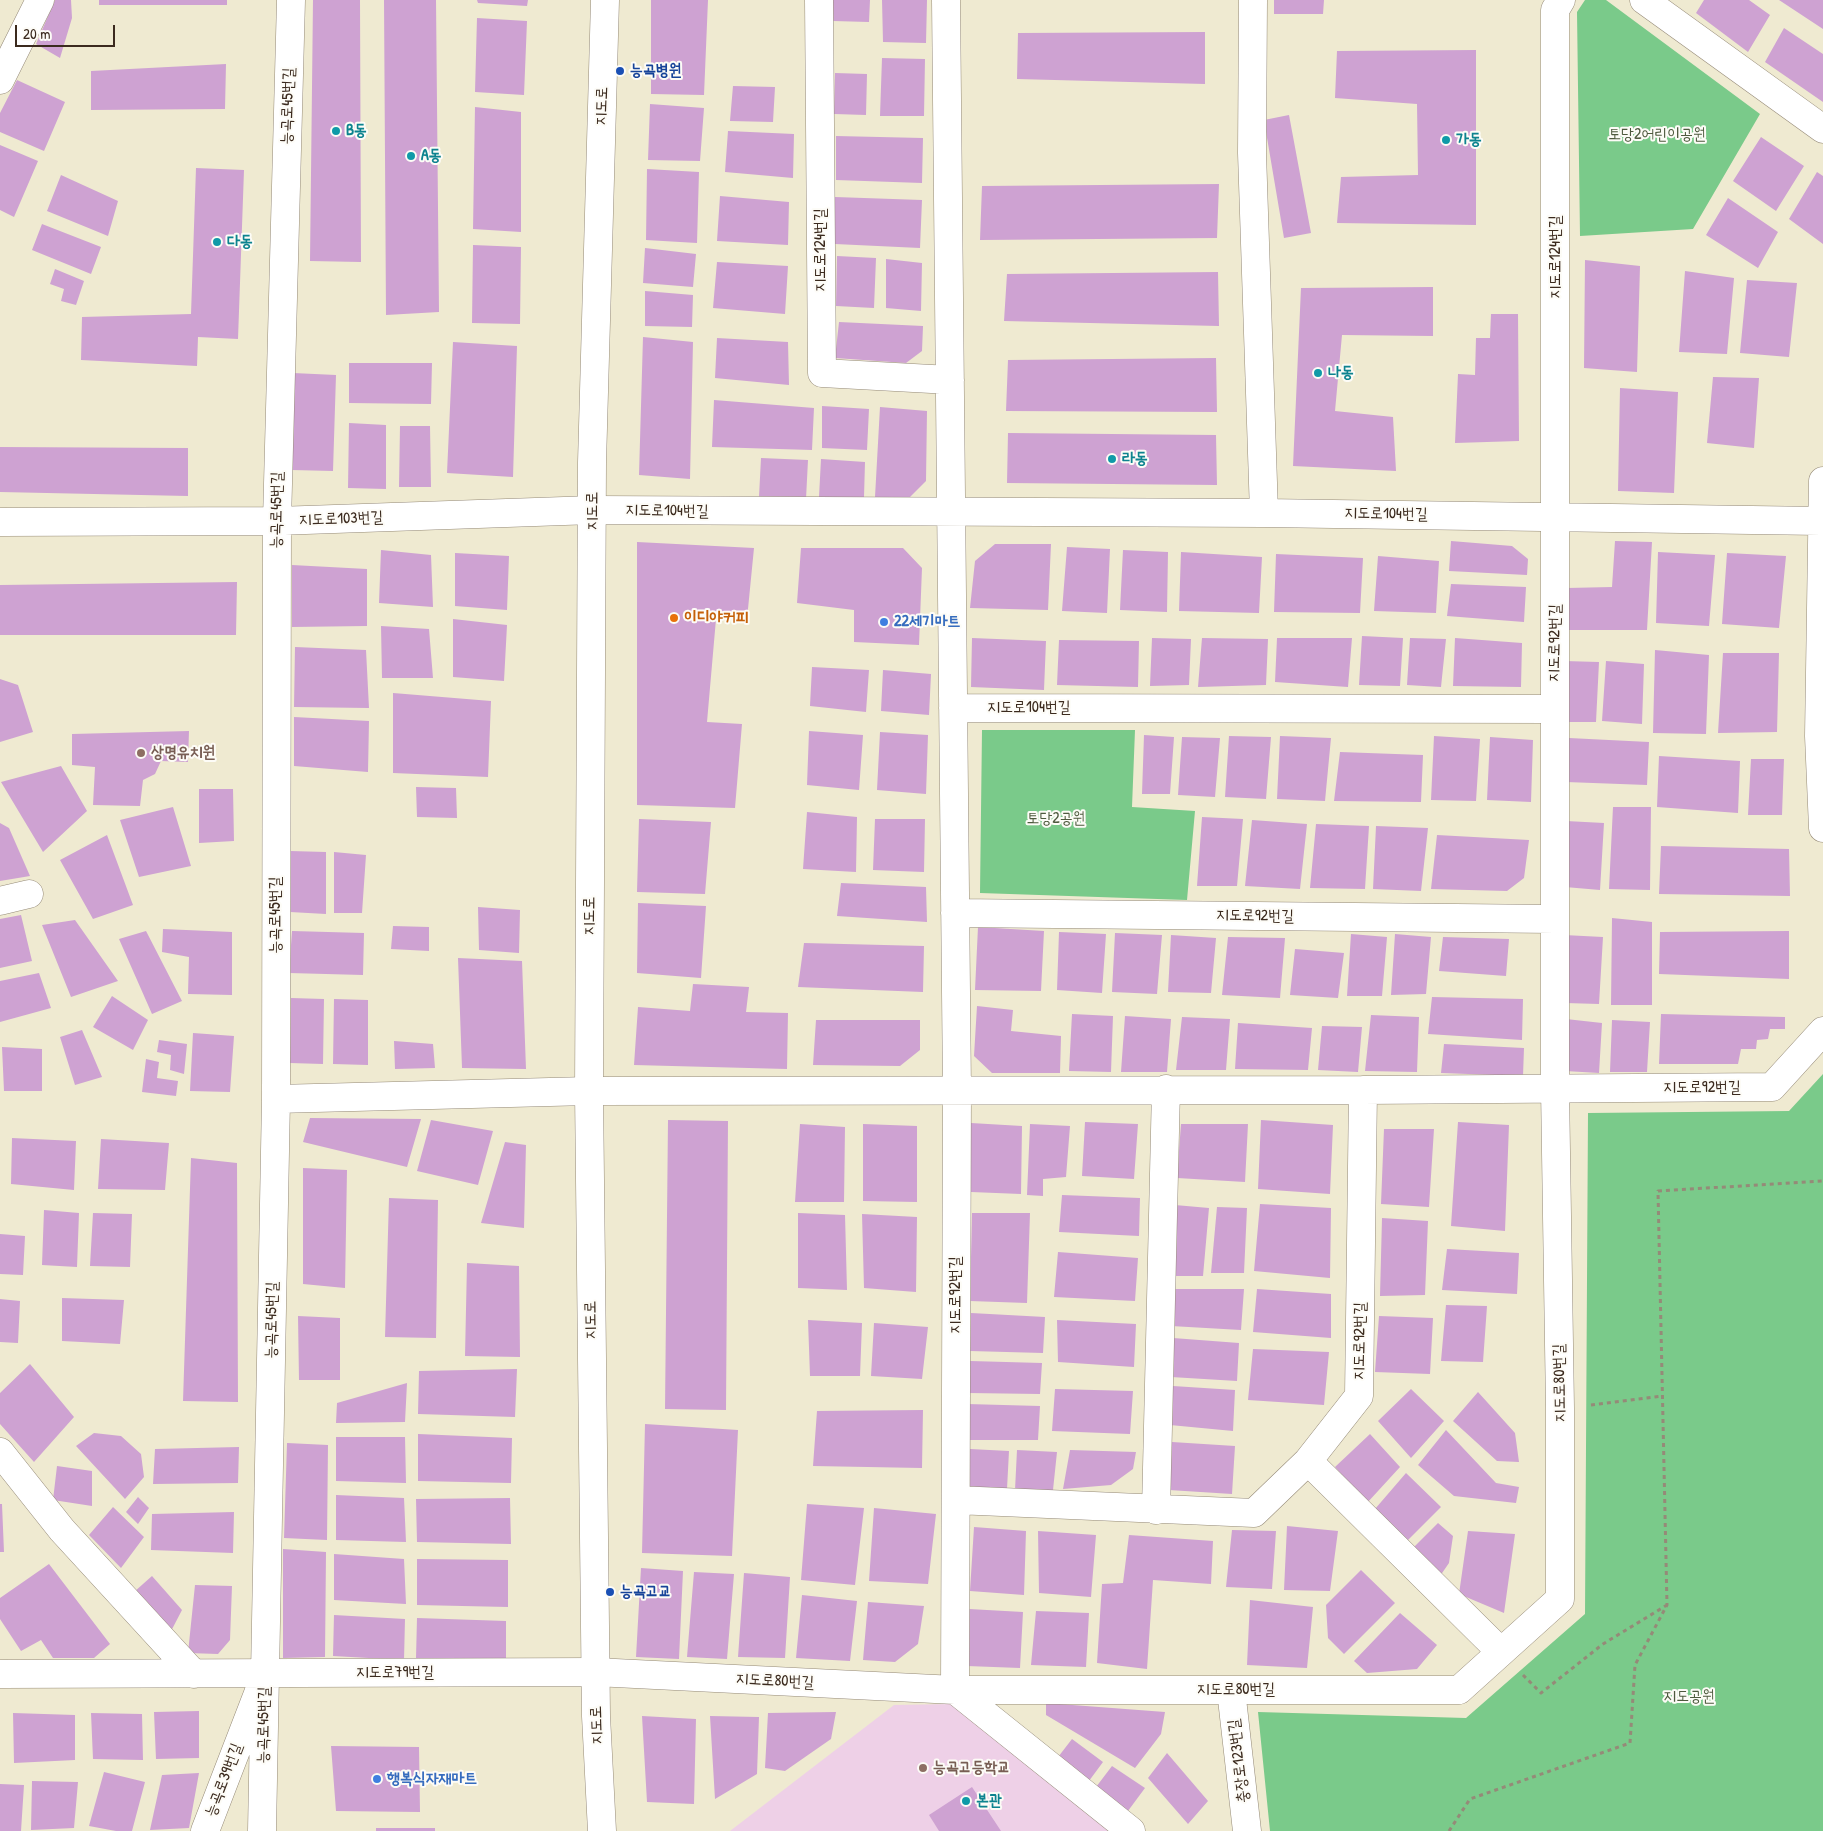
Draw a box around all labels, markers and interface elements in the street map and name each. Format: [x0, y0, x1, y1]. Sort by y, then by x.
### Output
scale bar [18, 15, 118, 47]
text: 20 m [23, 23, 50, 44]
place label: 능곡병원 [630, 61, 682, 81]
marker: 능곡병원 [614, 65, 626, 77]
street label: 능곡로45번길 [277, 67, 299, 145]
street label: 지도로 [592, 86, 612, 126]
place label: B동 [346, 121, 367, 141]
marker: B동 [330, 125, 342, 137]
park label: 토당2어린이공원 [1608, 125, 1706, 145]
place label: 가동 [1456, 130, 1482, 150]
marker: 가동 [1440, 134, 1452, 146]
place label: A동 [421, 146, 442, 166]
marker: A동 [405, 150, 417, 162]
street label: 지도로124번길 [811, 208, 831, 292]
street label: 지도로124번길 [1546, 215, 1566, 299]
place label: 다동 [227, 232, 253, 252]
marker: 다동 [211, 236, 223, 248]
place label: 나동 [1328, 363, 1354, 383]
marker: 나동 [1312, 367, 1324, 379]
place label: 라동 [1122, 449, 1148, 469]
marker: 라동 [1106, 453, 1118, 465]
street label: 능곡로45번길 [267, 471, 287, 549]
street label: 지도로 [583, 492, 603, 530]
street label: 지도로104번길 [625, 501, 709, 521]
street label: 지도로104번길 [1344, 504, 1428, 524]
street label: 지도로103번길 [298, 508, 384, 530]
street label: 지도로92번길 [1545, 604, 1565, 682]
place label: 이디야커피 [684, 608, 748, 628]
marker: 이디야커피 [668, 612, 680, 624]
place label: 22세기마트 [894, 612, 960, 632]
marker: 22세기마트 [878, 616, 890, 628]
street label: 지도로104번길 [987, 698, 1071, 718]
place label: 상명유치원 [151, 743, 215, 763]
marker: 상명유치원 [135, 747, 147, 759]
park label: 토당2공원 [1027, 809, 1085, 829]
street label: 능곡로45번길 [266, 876, 286, 954]
street label: 지도로 [580, 897, 600, 935]
street label: 지도로92번길 [1216, 906, 1294, 926]
street label: 지도로92번길 [1663, 1078, 1741, 1098]
street label: 지도로92번길 [946, 1256, 966, 1334]
street label: 능곡로45번길 [262, 1281, 282, 1359]
street label: 지도로 [581, 1301, 601, 1339]
street label: 지도로92번길 [1350, 1302, 1370, 1380]
street label: 지도로80번길 [1550, 1344, 1570, 1422]
place label: 능곡고교 [620, 1582, 672, 1602]
marker: 능곡고교 [604, 1586, 616, 1598]
street label: 지도로79번길 [356, 1663, 434, 1683]
street label: 지도로80번길 [735, 1669, 815, 1693]
street label: 지도로80번길 [1197, 1680, 1275, 1700]
street label: 능곡로45번길 [254, 1686, 274, 1764]
park label: 지도공원 [1663, 1687, 1715, 1707]
street label: 지도로 [587, 1705, 607, 1745]
street label: 충장로123번길 [1224, 1718, 1254, 1804]
street label: 능곡로39번길 [201, 1740, 247, 1820]
place label: 능곡고등학교 [933, 1758, 1010, 1778]
marker: 능곡고등학교 [917, 1762, 929, 1774]
place label: 행복식자재마트 [387, 1769, 477, 1789]
marker: 행복식자재마트 [371, 1773, 383, 1785]
place label: 본관 [976, 1791, 1002, 1811]
marker: 본관 [960, 1795, 972, 1807]

